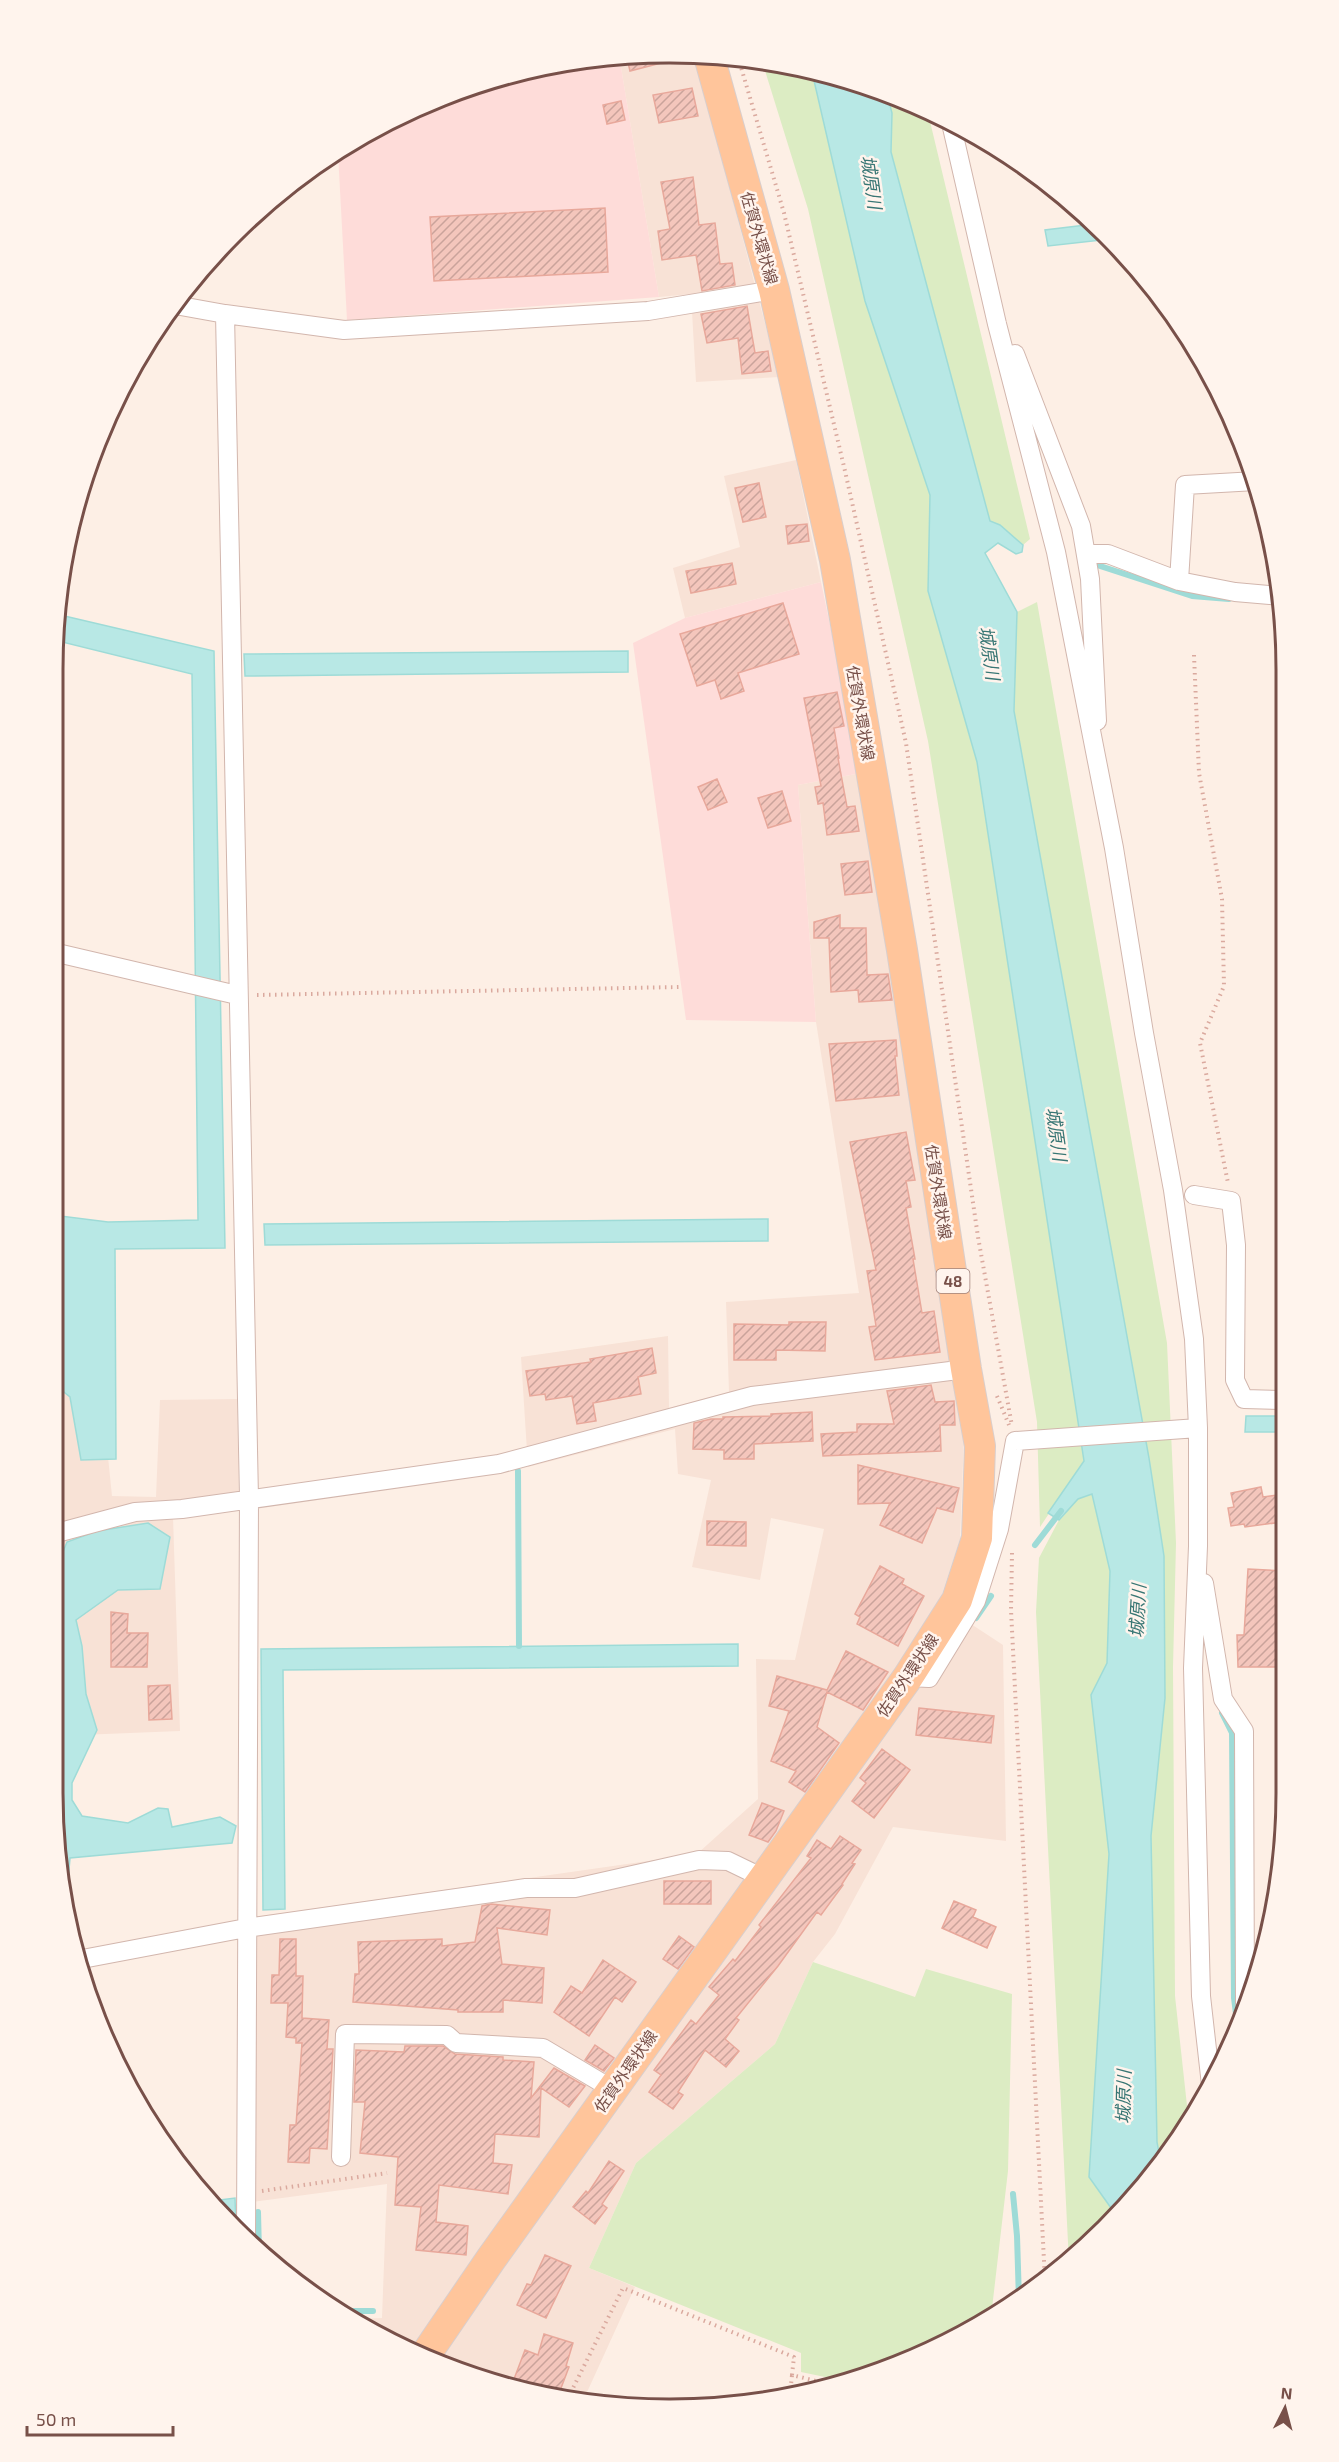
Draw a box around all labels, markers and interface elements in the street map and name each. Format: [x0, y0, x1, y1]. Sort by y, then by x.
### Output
water label: 城原川 [857, 154, 887, 212]
street label: 佐賀外環状線 [738, 189, 782, 287]
water label: 城原川 [975, 625, 1005, 683]
street label: 佐賀外環状線 [843, 664, 879, 762]
water label: 城原川 [1042, 1106, 1072, 1164]
street label: 佐賀外環状線 [922, 1143, 956, 1241]
road number: 48 [936, 1269, 970, 1293]
water label: 城原川 [1125, 1581, 1150, 1639]
street label: 佐賀外環状線 [872, 1630, 942, 1720]
street label: 佐賀外環状線 [590, 2026, 660, 2116]
water label: 城原川 [1112, 2068, 1135, 2124]
north arrow [1255, 2378, 1315, 2438]
text: N [1280, 2383, 1293, 2403]
scale bar [27, 2399, 172, 2437]
text: 50 m [36, 2408, 76, 2430]

